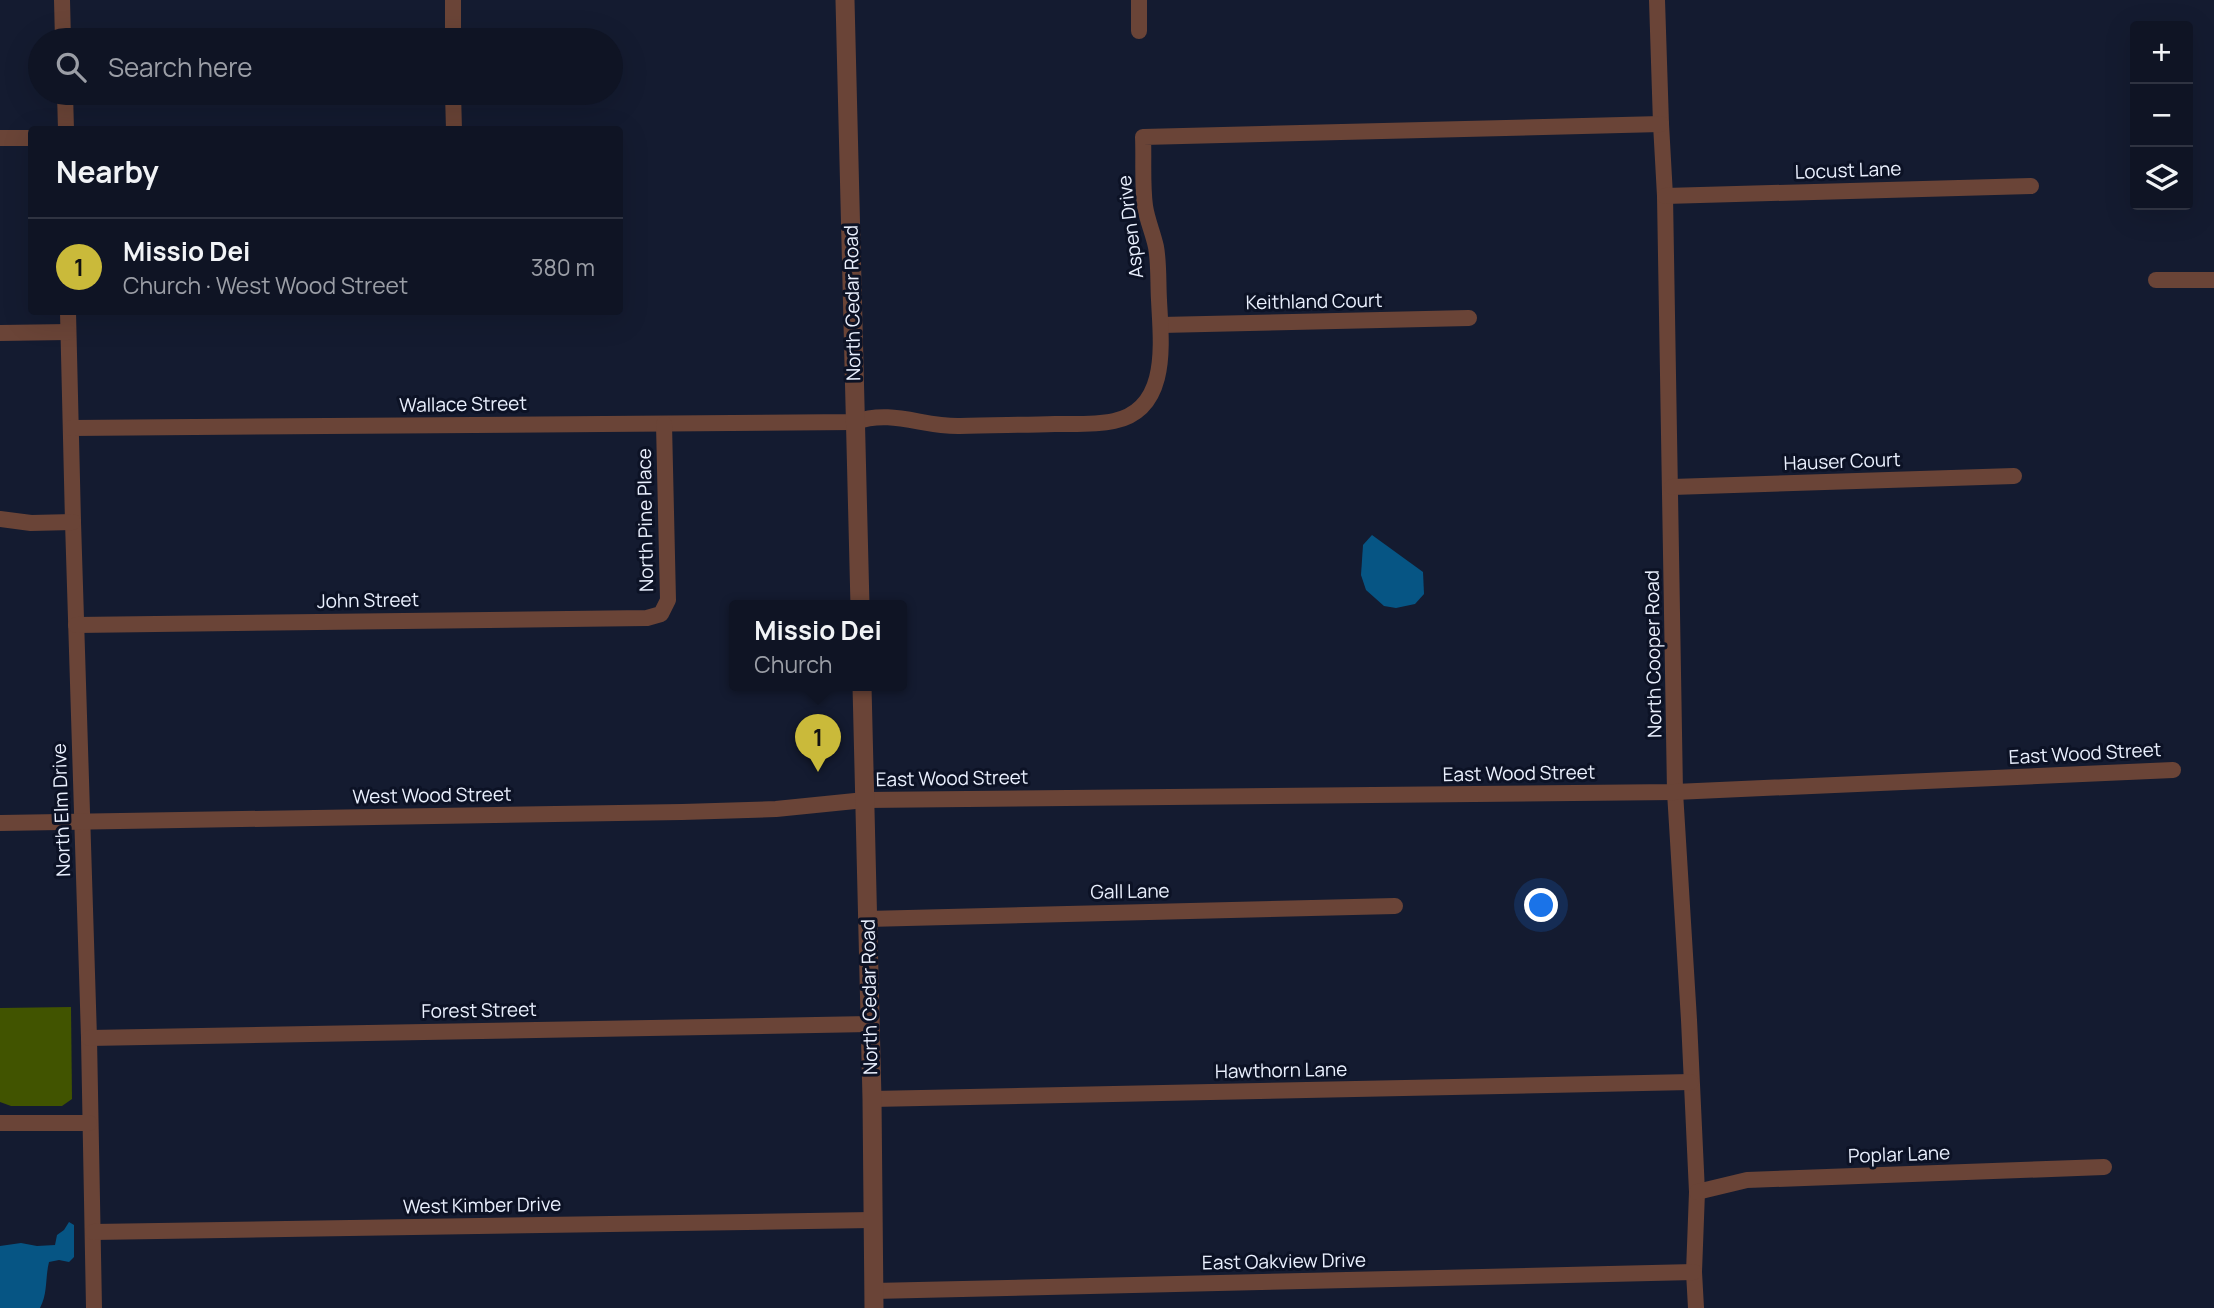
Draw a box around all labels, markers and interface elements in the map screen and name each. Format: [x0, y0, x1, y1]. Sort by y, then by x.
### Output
map controls [2130, 21, 2193, 210]
button: + [2130, 21, 2193, 84]
search box [28, 28, 623, 105]
icon: search [52, 48, 90, 86]
text: Search here [108, 49, 253, 85]
button: − [2130, 84, 2193, 147]
button: layers [2130, 147, 2193, 210]
text: Nearby [56, 151, 159, 192]
street label: Locust Lane [1794, 155, 1902, 185]
street label: Aspen Drive [1111, 174, 1149, 280]
street label: North Cedar Road [838, 225, 866, 381]
text: Missio Dei [123, 233, 250, 269]
text: 1 [74, 251, 84, 283]
text: 380 m [531, 251, 595, 283]
text: Church · West Wood Street [123, 269, 408, 301]
street label: Keithland Court [1245, 287, 1383, 315]
street label: Wallace Street [399, 390, 527, 418]
street label: Hauser Court [1783, 446, 1901, 476]
street label: North Pine Place [631, 448, 659, 592]
street label: North Cooper Road [1639, 570, 1667, 738]
street label: John Street [317, 586, 419, 614]
popup [729, 600, 907, 691]
text: Missio Dei [754, 612, 882, 648]
text: Church [754, 648, 833, 680]
pin: 1 [795, 714, 841, 772]
street label: East Wood Street [2008, 736, 2162, 770]
street label: North Elm Drive [46, 743, 76, 877]
street label: East Wood Street [1442, 759, 1596, 787]
street label: East Wood Street [875, 764, 1029, 792]
street label: West Wood Street [352, 781, 512, 809]
street label: Gall Lane [1090, 877, 1170, 905]
your location [1524, 888, 1558, 922]
street label: North Cedar Road [855, 919, 883, 1075]
street label: Forest Street [421, 996, 537, 1024]
street label: Hawthorn Lane [1215, 1056, 1347, 1084]
street label: Poplar Lane [1848, 1139, 1950, 1169]
street label: West Kimber Drive [403, 1191, 561, 1219]
street label: East Oakview Drive [1202, 1247, 1366, 1275]

